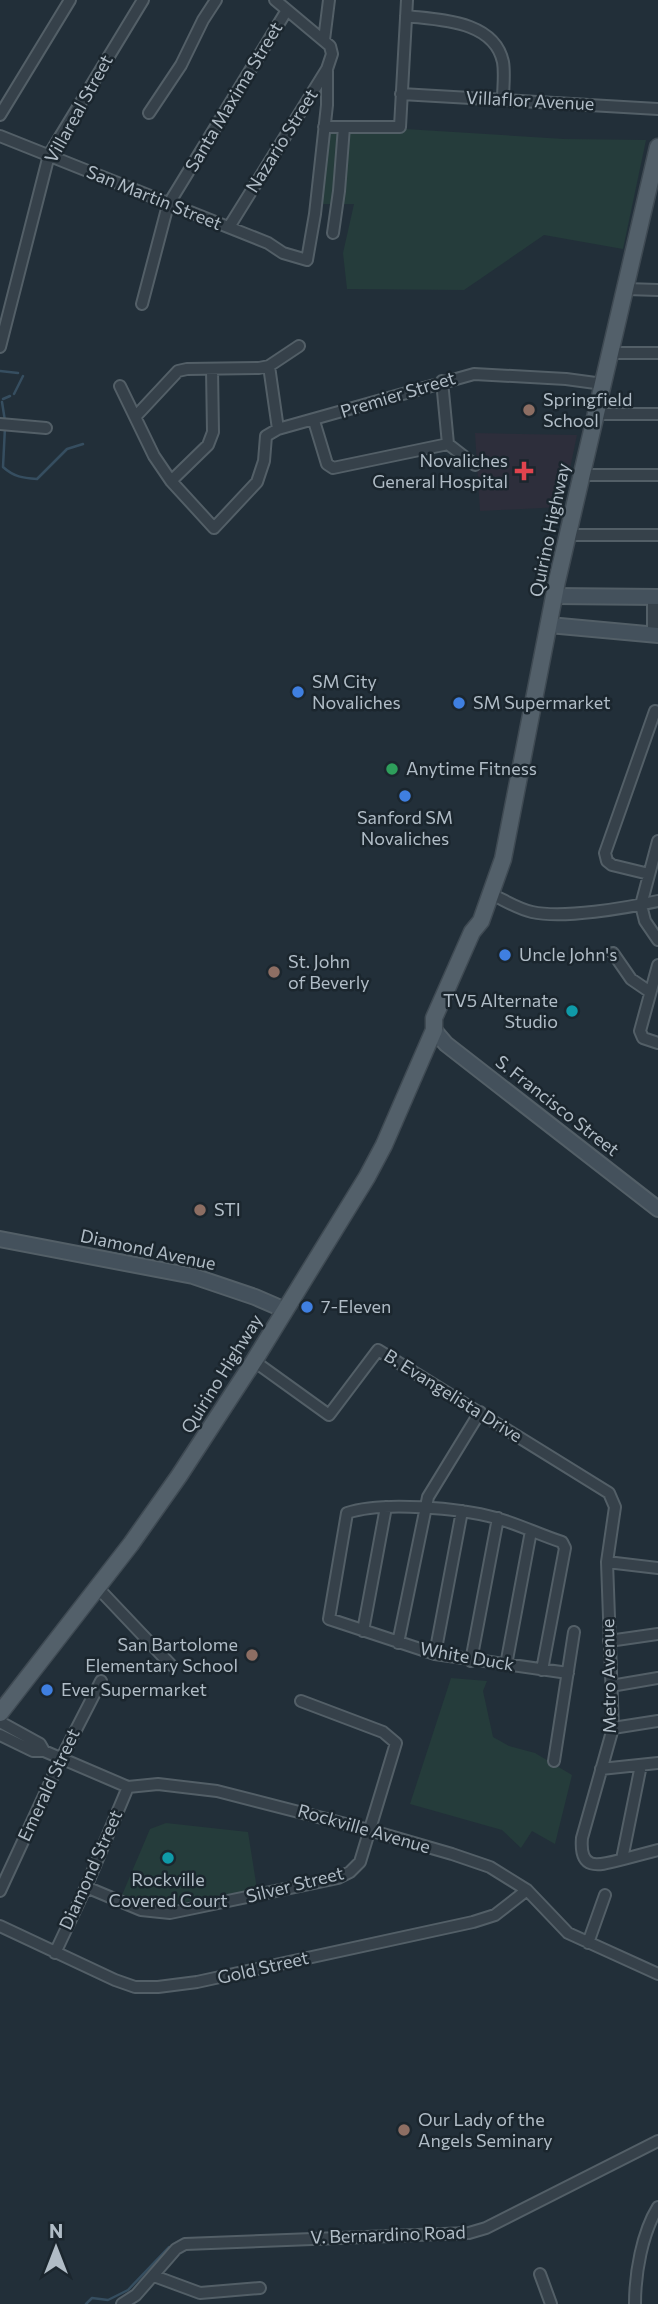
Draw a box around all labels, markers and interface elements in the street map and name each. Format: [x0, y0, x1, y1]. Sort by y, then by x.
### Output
street label: Santa Maxima Street [180, 18, 287, 175]
street label: Villareal Street [39, 51, 117, 166]
street label: Nazario Street [240, 85, 322, 196]
street label: Villaflor Avenue [465, 86, 595, 114]
street label: San Martin Street [83, 160, 225, 234]
street label: Premier Street [338, 366, 458, 422]
place label: Springfield School [543, 388, 632, 431]
marker: Springfield School [521, 402, 537, 418]
place label: Novaliches General Hospital [372, 449, 508, 492]
marker: Novaliches General Hospital [514, 461, 534, 481]
street label: Quirino Highway [524, 461, 574, 599]
place label: SM City Novaliches [312, 670, 401, 713]
marker: SM City Novaliches [290, 684, 306, 700]
place label: SM Supermarket [473, 691, 611, 713]
marker: SM Supermarket [451, 695, 467, 711]
place label: Anytime Fitness [406, 757, 537, 779]
marker: Anytime Fitness [384, 761, 400, 777]
marker: Sanford SM Novaliches [397, 788, 413, 804]
place label: Sanford SM Novaliches [357, 806, 453, 849]
place label: Uncle John's [519, 943, 617, 965]
marker: Uncle John's [497, 947, 513, 963]
place label: St. John of Beverly [288, 950, 370, 993]
marker: St. John of Beverly [266, 964, 282, 980]
place label: TV5 Alternate Studio [443, 989, 558, 1032]
marker: TV5 Alternate Studio [564, 1003, 580, 1019]
street label: S. Francisco Street [491, 1050, 624, 1160]
place label: STI [214, 1198, 241, 1220]
marker: STI [192, 1202, 208, 1218]
street label: Diamond Avenue [78, 1224, 218, 1274]
place label: 7-Eleven [321, 1295, 391, 1317]
marker: 7-Eleven [299, 1299, 315, 1315]
street label: Quirino Highway [176, 1310, 267, 1437]
street label: B. Evangelista Drive [380, 1344, 527, 1447]
street label: Metro Avenue [596, 1618, 620, 1734]
place label: San Bartolome Elementary School [85, 1633, 238, 1676]
street label: White Duck [418, 1637, 516, 1675]
marker: San Bartolome Elementary School [244, 1647, 260, 1663]
place label: Ever Supermarket [61, 1678, 207, 1700]
marker: Ever Supermarket [39, 1682, 55, 1698]
street label: Emerald Street [12, 1725, 84, 1844]
street label: Rockville Avenue [295, 1799, 433, 1857]
street label: Diamond Street [54, 1806, 126, 1933]
marker: Rockville Covered Court [160, 1850, 176, 1866]
street label: Silver Street [244, 1861, 346, 1907]
place label: Rockville Covered Court [108, 1868, 228, 1911]
street label: Gold Street [215, 1946, 311, 1988]
place label: Our Lady of the Angels Seminary [418, 2108, 553, 2151]
marker: Our Lady of the Angels Seminary [396, 2122, 412, 2138]
north arrow [21, 2213, 91, 2283]
text: N [49, 2219, 63, 2242]
street label: V. Bernardino Road [310, 2220, 466, 2248]

